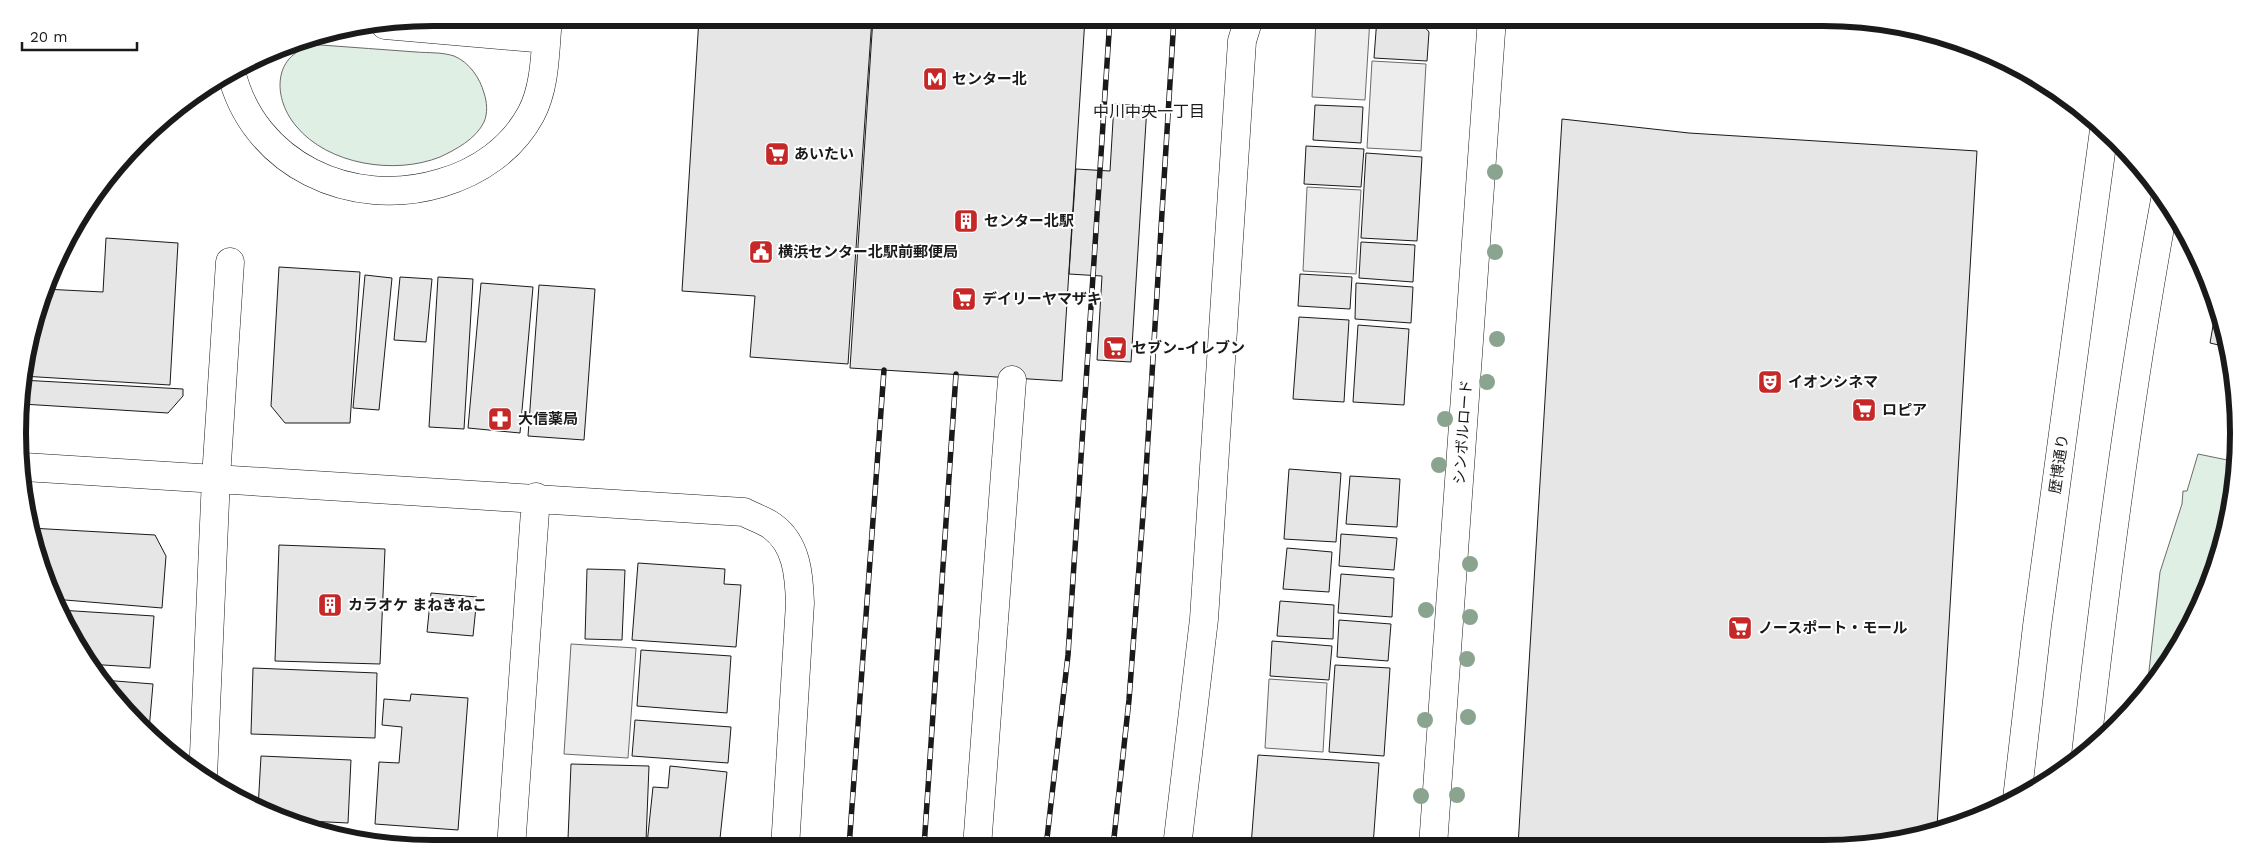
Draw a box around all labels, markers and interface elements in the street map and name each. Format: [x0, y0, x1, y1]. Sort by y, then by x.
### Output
scale bar [22, 20, 138, 52]
text: 20 m [30, 28, 68, 46]
metro station icon: センター北 [922, 66, 948, 92]
place label: センター北 [952, 70, 1027, 88]
district label: 中川中央一丁目 [1093, 102, 1205, 121]
supermarket icon: あいたい [764, 141, 790, 167]
place label: あいたい [794, 145, 854, 163]
building icon: センター北駅 [953, 208, 979, 234]
place label: センター北駅 [984, 212, 1074, 230]
public building icon: 横浜センター北駅前郵便局 [748, 239, 774, 265]
place label: 横浜センター北駅前郵便局 [778, 243, 958, 261]
supermarket icon: デイリーヤマザキ [951, 286, 977, 312]
place label: デイリーヤマザキ [982, 290, 1102, 308]
supermarket icon: セブン-イレブン [1102, 335, 1128, 361]
place label: セブン-イレブン [1132, 339, 1245, 357]
theatre icon: イオンシネマ [1757, 369, 1783, 395]
place label: イオンシネマ [1788, 373, 1878, 391]
street label: シンボルロード [1450, 379, 1476, 485]
supermarket icon: ロピア [1851, 397, 1877, 423]
place label: ロピア [1882, 401, 1927, 419]
pharmacy icon: 大信薬局 [487, 406, 513, 432]
place label: 大信薬局 [518, 410, 578, 428]
street label: 歴博通り [2046, 433, 2072, 495]
building icon: カラオケ まねきねこ [317, 592, 343, 618]
place label: カラオケ まねきねこ [348, 596, 487, 614]
supermarket icon: ノースポート・モール [1727, 615, 1753, 641]
place label: ノースポート・モール [1758, 619, 1907, 637]

